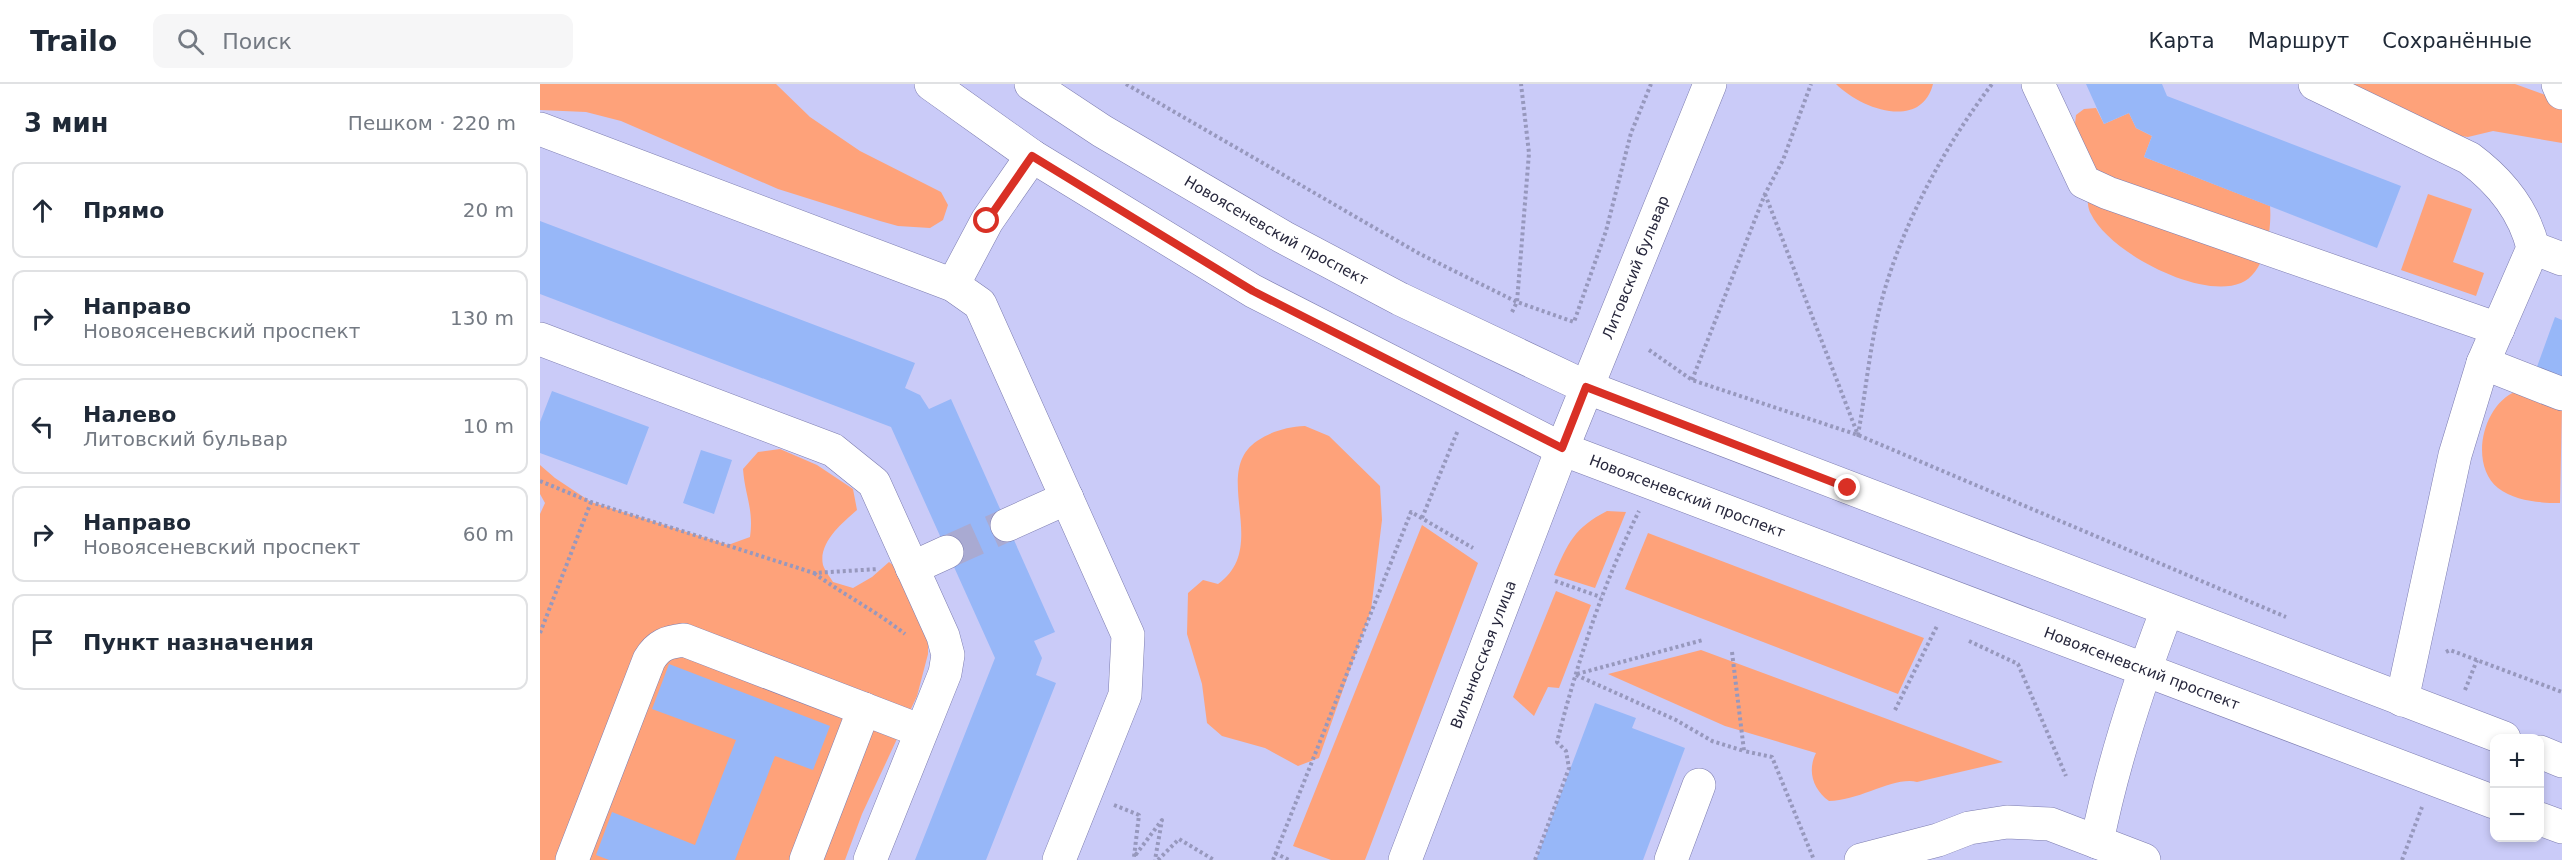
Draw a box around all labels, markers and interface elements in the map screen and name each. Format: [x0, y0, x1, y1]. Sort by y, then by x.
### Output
search box [153, 14, 573, 68]
text: Trailo [30, 25, 117, 58]
icon: search [174, 25, 207, 58]
text: Поиск [222, 29, 292, 54]
text: Карта [2149, 29, 2215, 53]
text: Маршрут [2248, 29, 2349, 53]
text: Сохранённые [2382, 29, 2532, 53]
text: 3 мин [24, 108, 109, 138]
text: Пешком · 220 m [348, 111, 516, 135]
street label: Новоясеневский проспект [1181, 172, 1372, 290]
street label: Литовский бульвар [1598, 193, 1673, 342]
icon: ahead [26, 194, 59, 227]
text: Прямо [83, 198, 164, 223]
text: 20 m [463, 198, 514, 222]
route start [973, 207, 999, 233]
text: Направо [83, 294, 191, 319]
icon: right [26, 302, 59, 335]
text: 130 m [450, 306, 514, 330]
text: Новоясеневский проспект [83, 319, 360, 343]
text: Налево [83, 402, 176, 427]
icon: left [26, 410, 59, 443]
text: 10 m [463, 414, 514, 438]
text: Литовский бульвар [83, 427, 288, 451]
street label: Новоясеневский проспект [1587, 451, 1788, 542]
route end [1834, 474, 1860, 500]
text: Направо [83, 510, 191, 535]
icon: right [26, 518, 59, 551]
text: 60 m [463, 522, 514, 546]
text: Новоясеневский проспект [83, 535, 360, 559]
street label: Вильнюсская улица [1447, 578, 1520, 731]
street label: Новоясеневский проспект [2041, 623, 2242, 714]
icon: arrive [26, 626, 59, 659]
text: Пункт назначения [83, 630, 314, 655]
map controls [2490, 734, 2544, 842]
button: + [2490, 734, 2544, 788]
button: − [2490, 788, 2544, 842]

